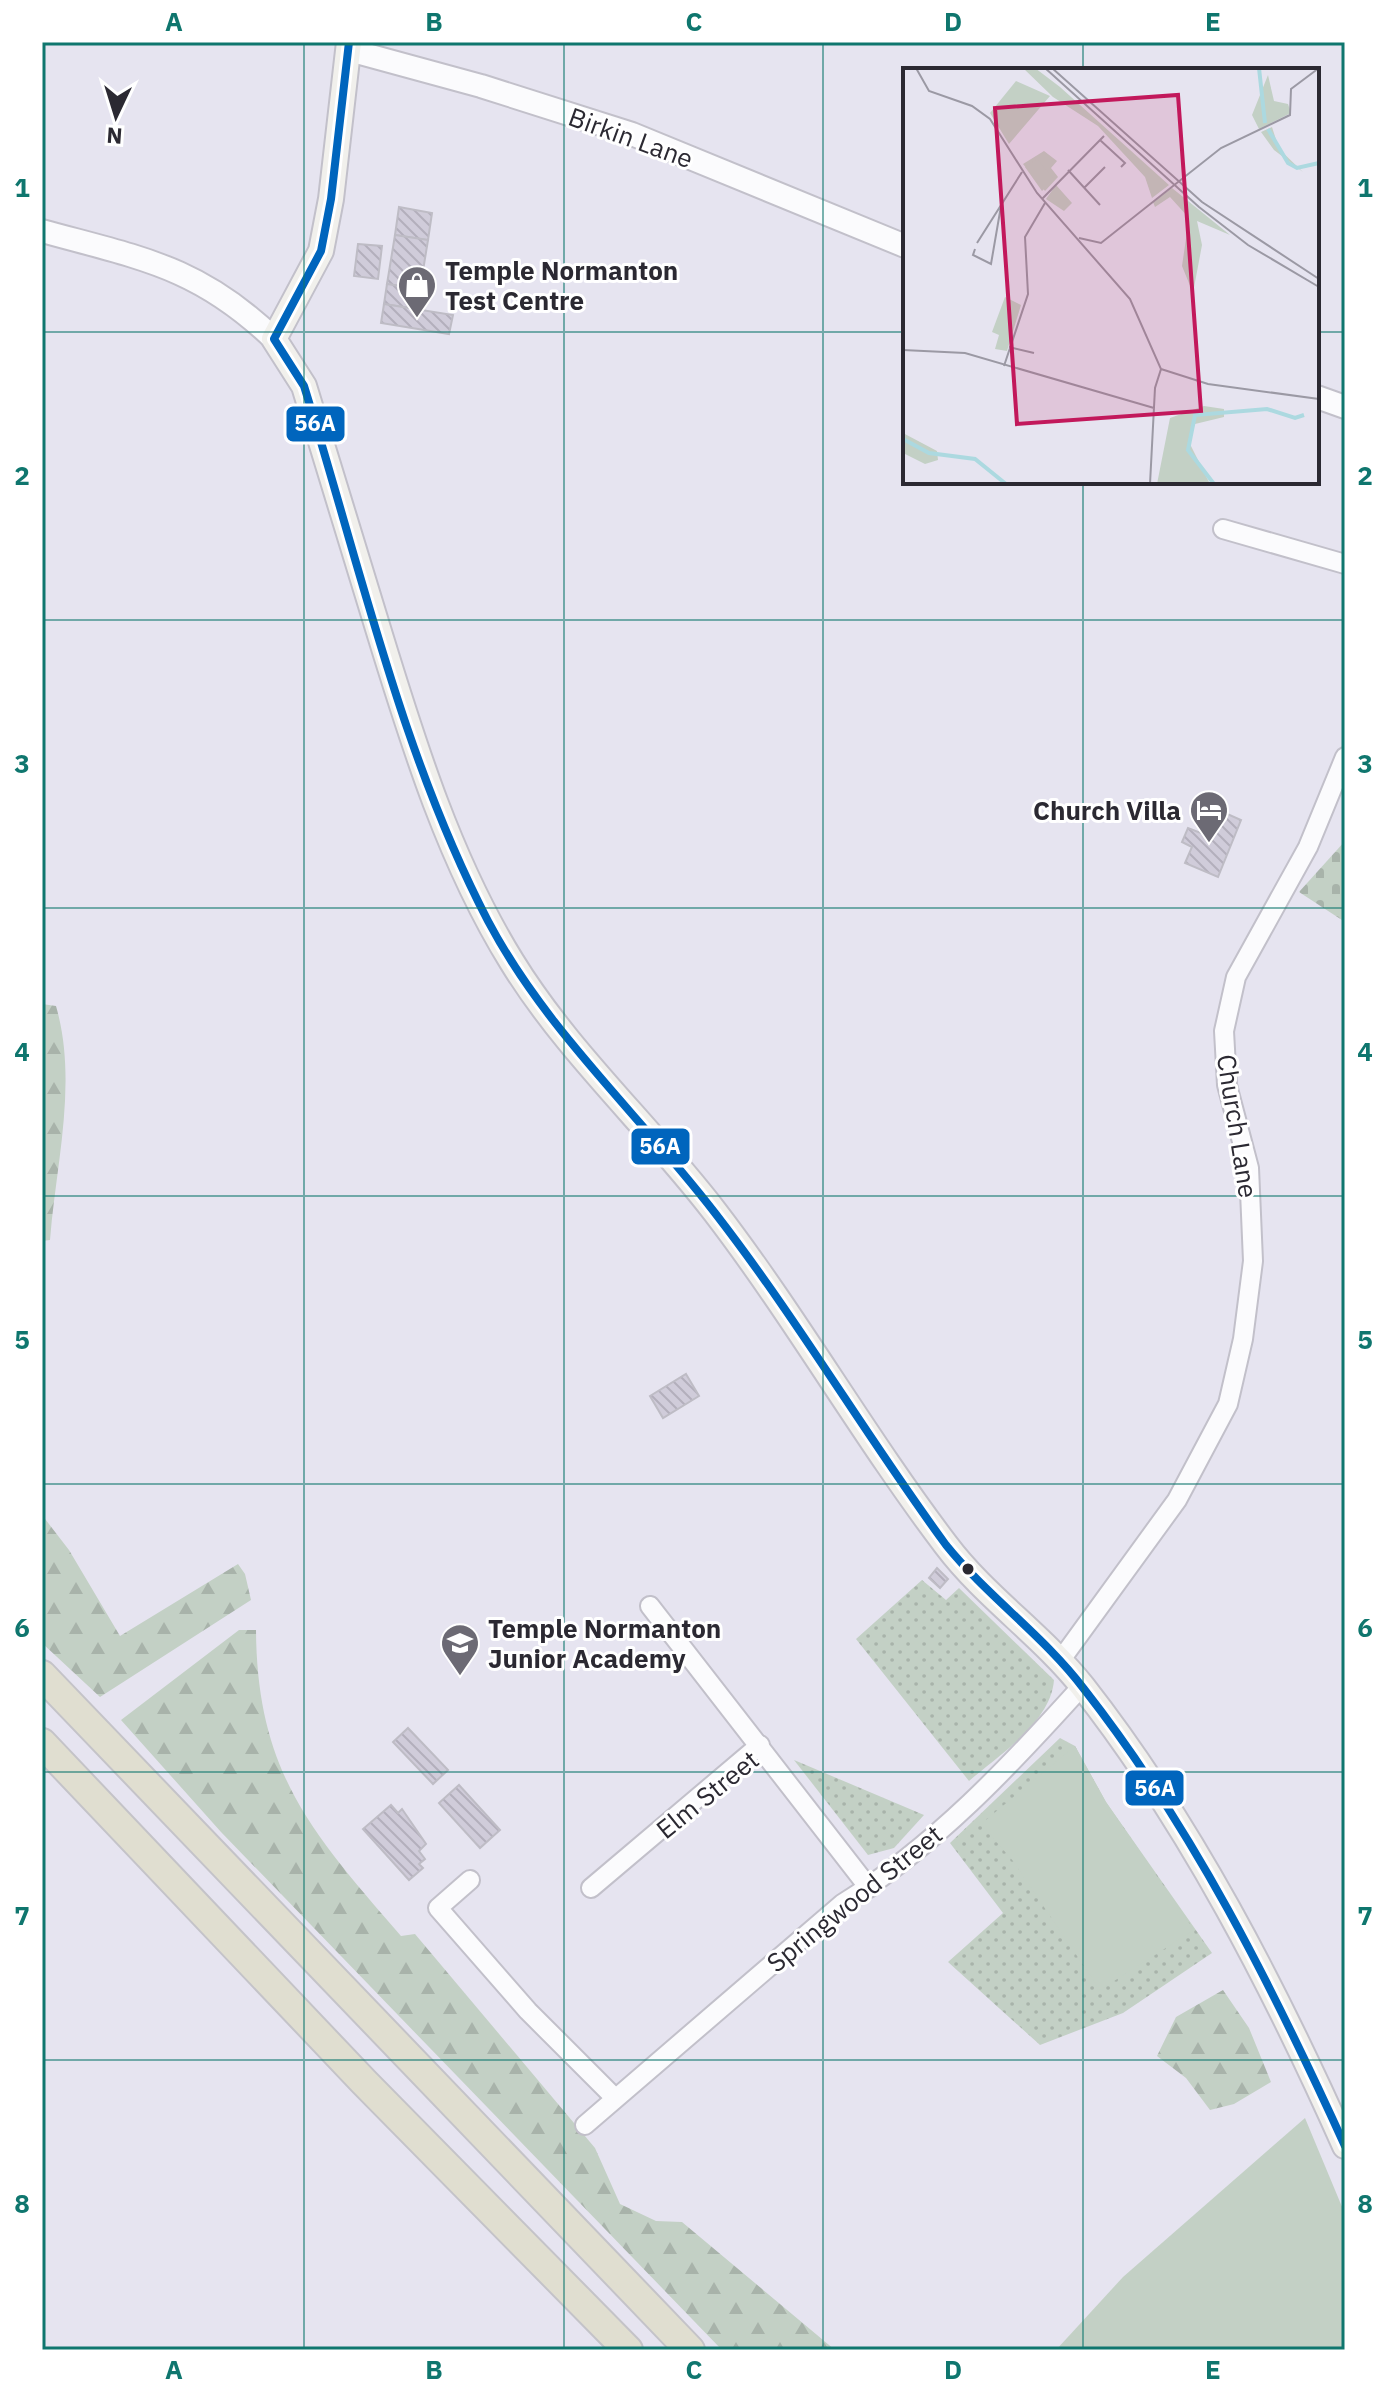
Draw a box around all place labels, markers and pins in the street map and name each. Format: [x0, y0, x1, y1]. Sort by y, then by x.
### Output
place label: Temple Normanton Test Centre [445, 253, 678, 317]
shop icon: Temple Normanton Test Centre [396, 264, 438, 319]
hotel icon: Church Villa [1188, 789, 1230, 844]
place label: Church Villa [1033, 793, 1181, 827]
unlabelled marker [960, 1561, 976, 1577]
place label: Temple Normanton Junior Academy [488, 1611, 721, 1675]
school or university icon: Temple Normanton Junior Academy [439, 1622, 481, 1677]

